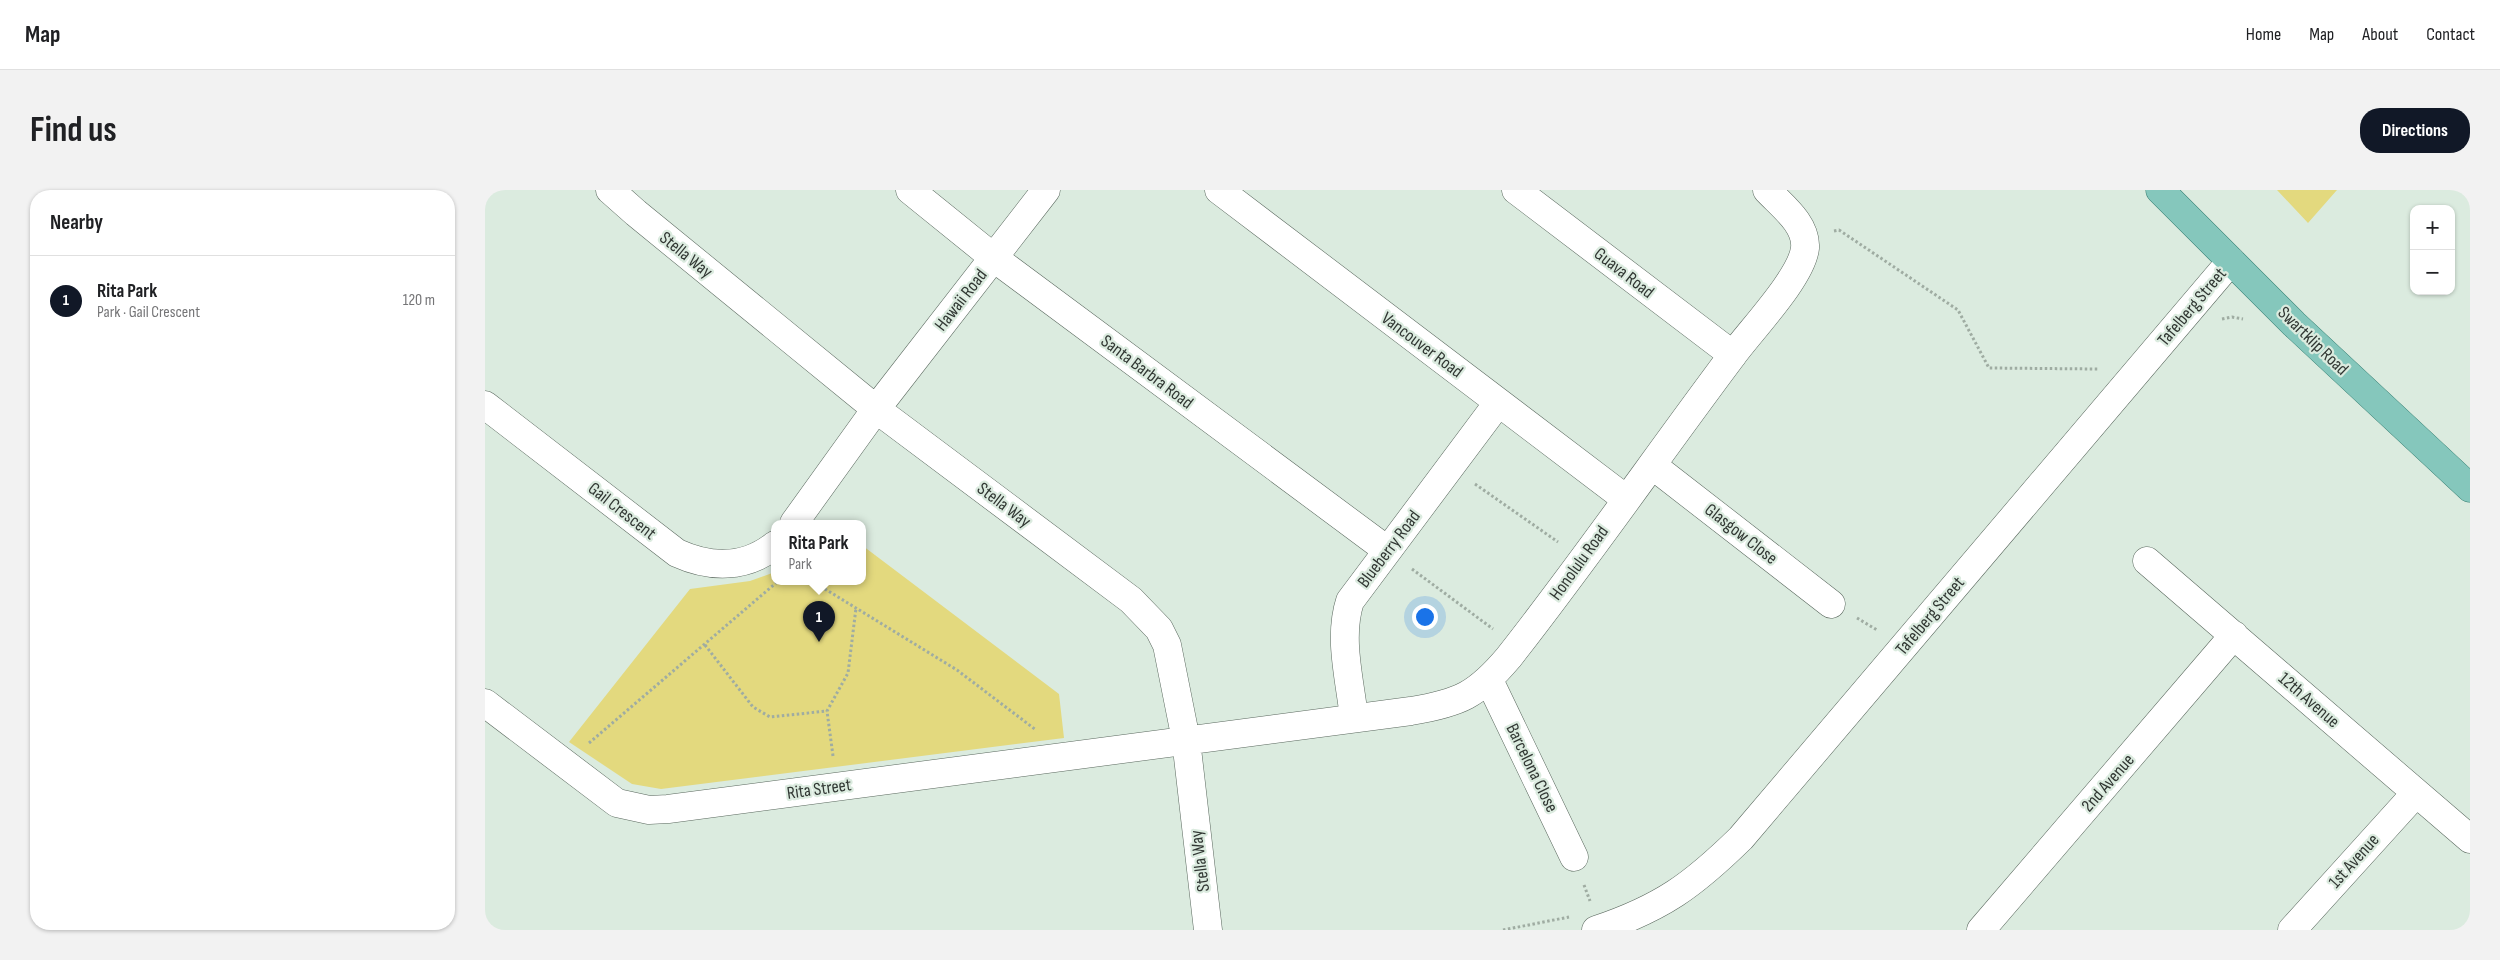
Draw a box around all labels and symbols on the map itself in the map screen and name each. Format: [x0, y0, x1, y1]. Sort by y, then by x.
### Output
street label: Stella Way [655, 227, 717, 283]
street label: Guava Road [1590, 243, 1658, 303]
street label: Tafelberg Street [2153, 263, 2231, 350]
street label: Hawaii Road [930, 265, 992, 335]
street label: Swartklip Road [2273, 302, 2353, 380]
street label: Vancouver Road [1377, 308, 1467, 382]
street label: Santa Barbra Road [1097, 331, 1197, 413]
street label: Gail Crescent [584, 478, 660, 544]
street label: Stella Way [973, 478, 1035, 532]
street label: Glasgow Close [1701, 499, 1781, 569]
street label: Blueberry Road [1353, 506, 1425, 592]
street label: Honolulu Road [1545, 522, 1613, 604]
street label: Tafelberg Street [1891, 572, 1969, 659]
pin: 1 [803, 601, 835, 642]
your location [1412, 604, 1438, 630]
street label: 12th Avenue [2274, 668, 2344, 732]
street label: Barcelona Close [1502, 720, 1562, 816]
street label: 2nd Avenue [2077, 750, 2139, 816]
street label: Rita Street [785, 774, 853, 804]
street label: Stella Way [1186, 829, 1214, 893]
street label: 1st Avenue [2324, 830, 2384, 892]

